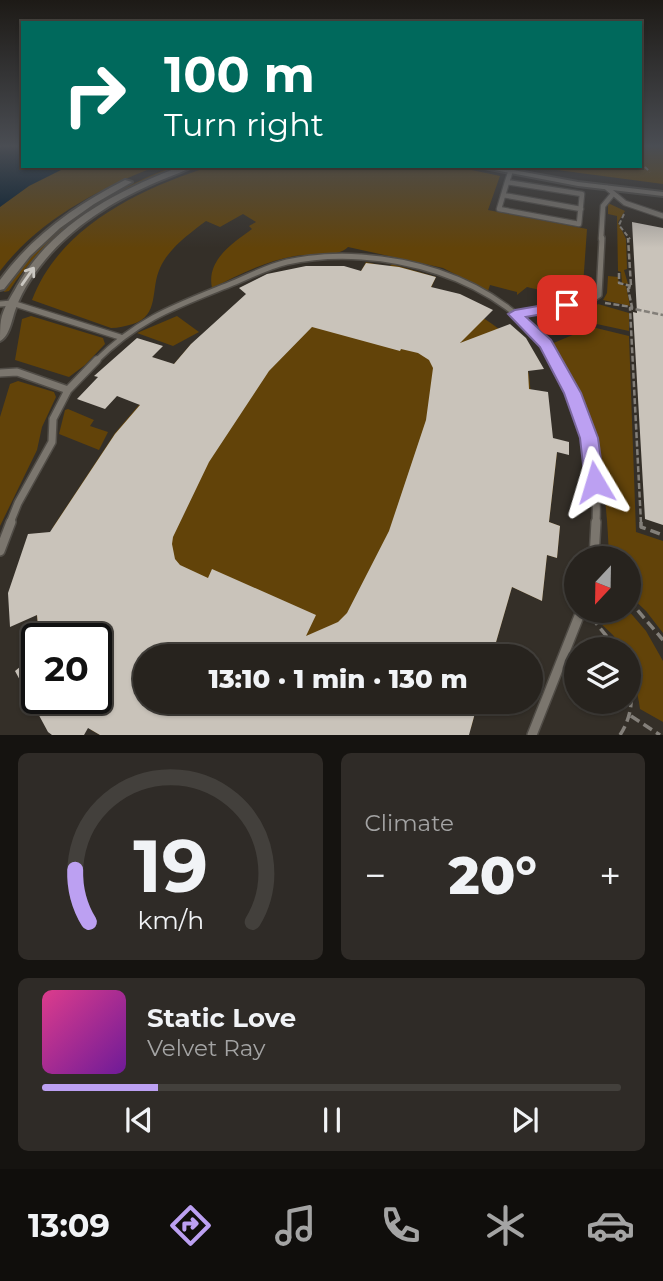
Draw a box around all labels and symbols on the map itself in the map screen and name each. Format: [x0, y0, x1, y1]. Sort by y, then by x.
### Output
one-way arrow [21, 267, 35, 286]
pin [537, 275, 597, 335]
position arrow [558, 445, 632, 519]
north arrow [564, 546, 640, 623]
speed limit sign: 20 [21, 623, 112, 714]

